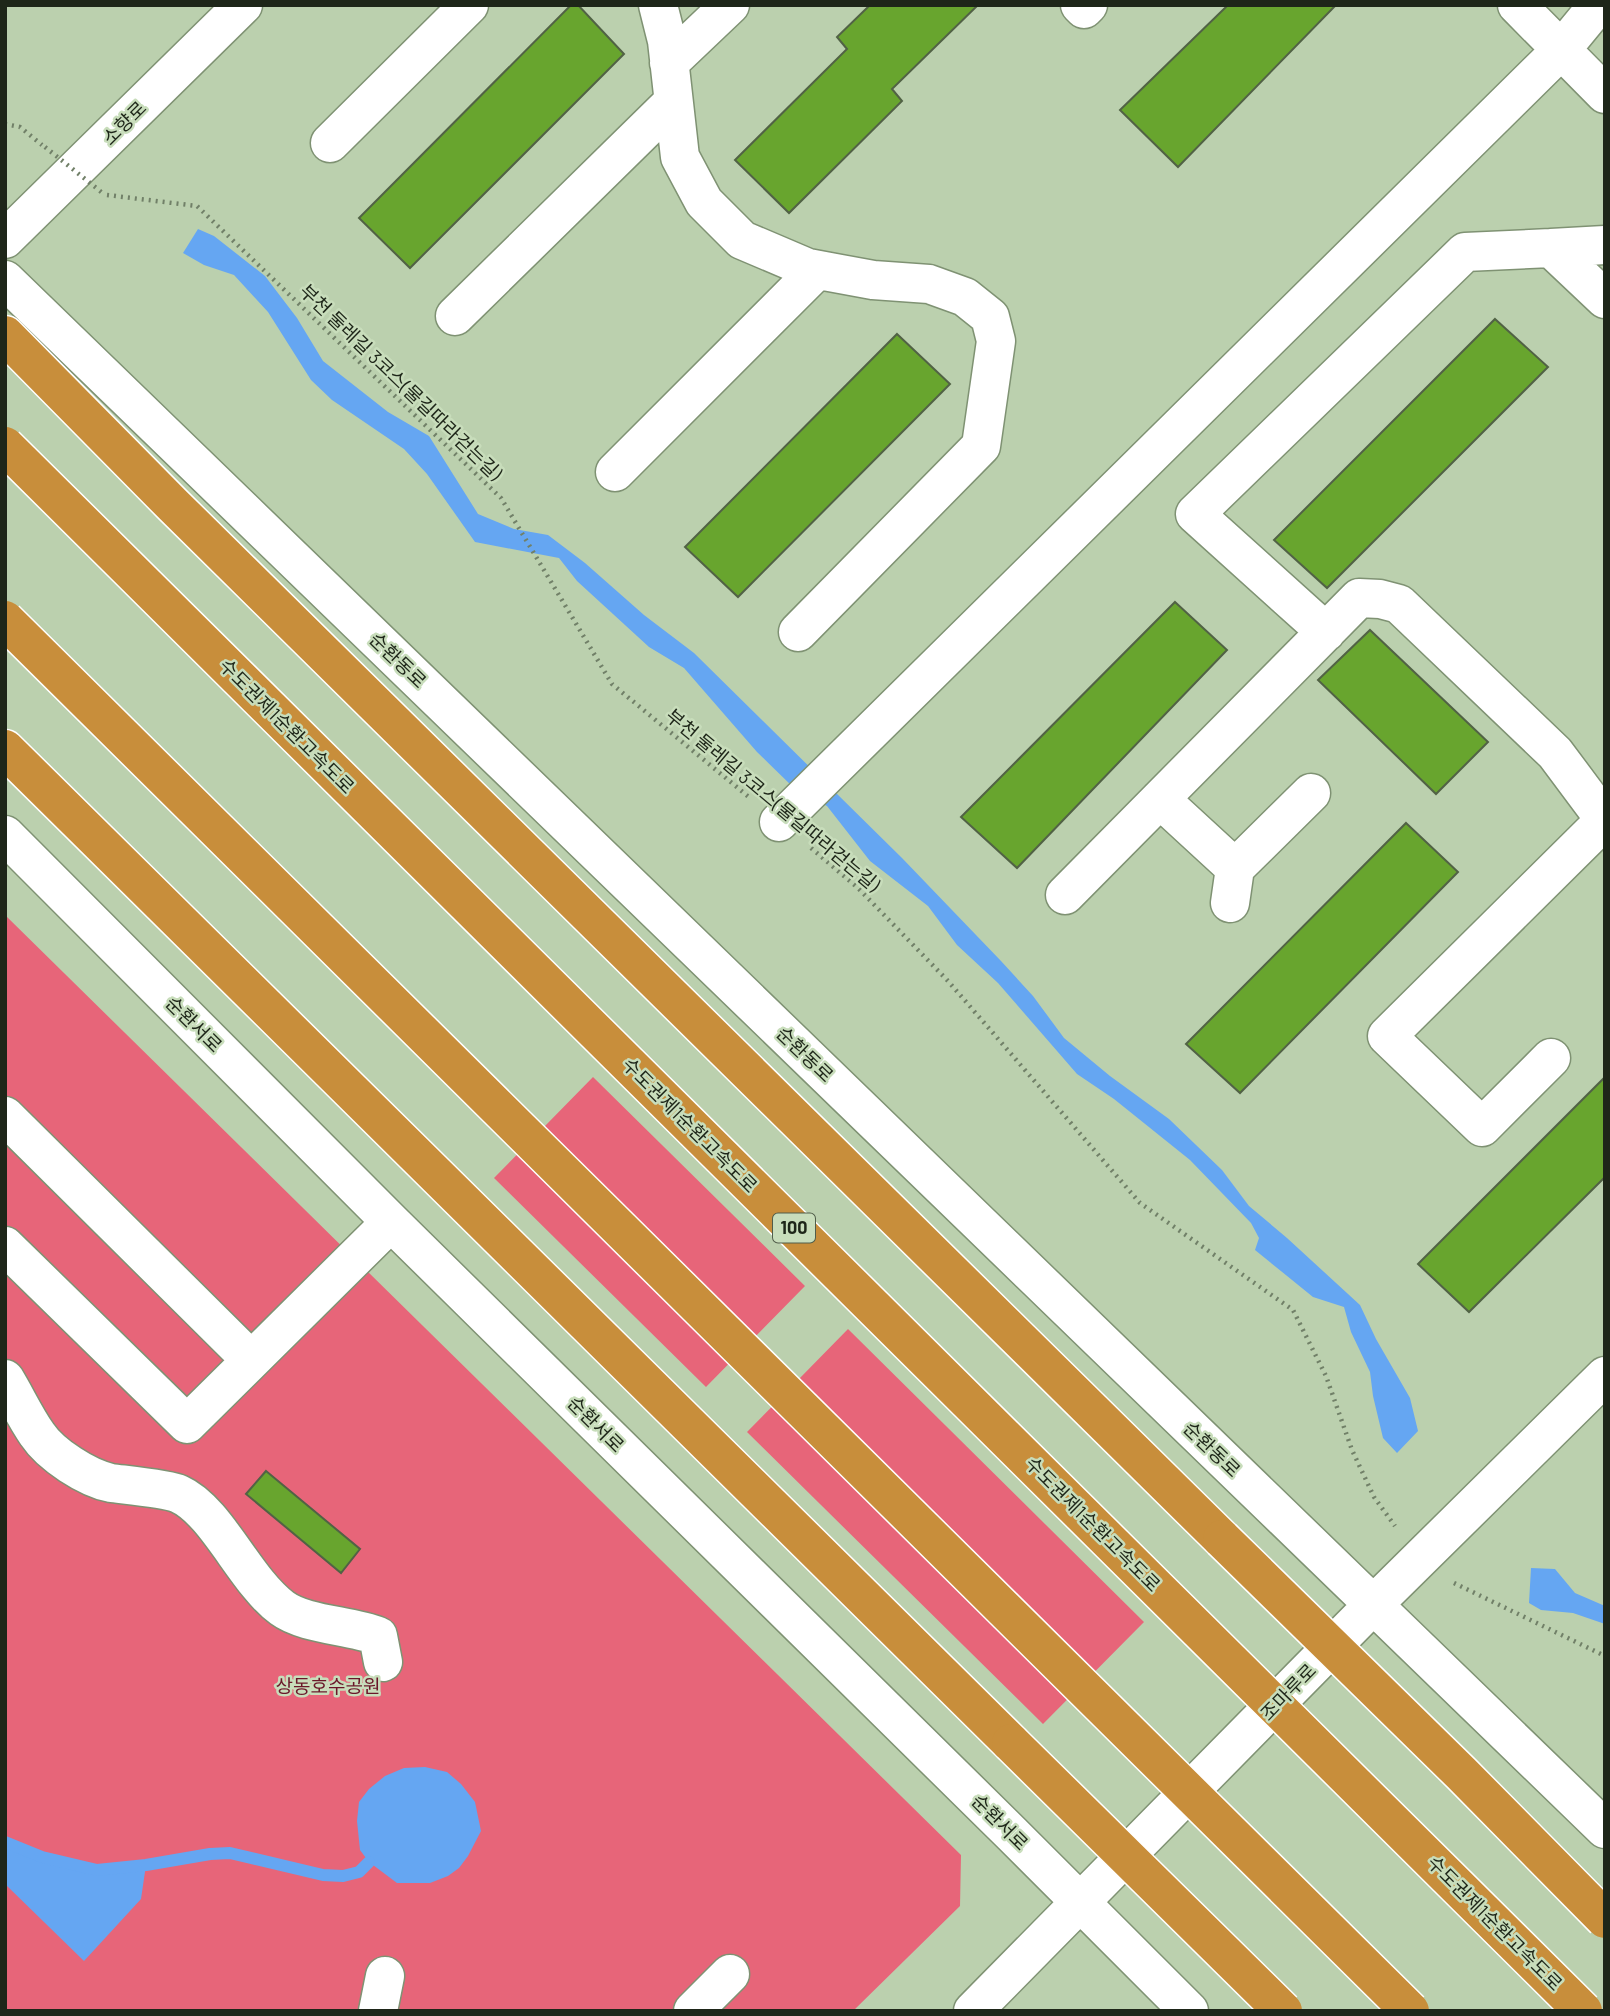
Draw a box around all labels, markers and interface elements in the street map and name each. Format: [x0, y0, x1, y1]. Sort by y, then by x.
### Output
street label: 소향로 [97, 96, 150, 149]
street label: 부천 둘레길 3코스(물길따라걷는길) [296, 279, 508, 485]
street label: 순환동로 [365, 627, 431, 692]
street label: 수도권제1순환고속도로 [215, 653, 360, 798]
street label: 부천 둘레길 3코스(물길따라걷는길) [662, 703, 886, 897]
street label: 순환서로 [162, 991, 227, 1056]
street label: 순환동로 [772, 1021, 838, 1086]
street label: 수도권제1순환고속도로 [618, 1052, 763, 1197]
road number: 100 [773, 1213, 815, 1242]
street label: 순환서로 [564, 1391, 629, 1456]
street label: 순환동로 [1179, 1416, 1245, 1481]
street label: 수도권제1순환고속도로 [1021, 1451, 1166, 1596]
street label: 조마루로 [1255, 1659, 1320, 1725]
park label: 상동호수공원 [276, 1674, 380, 1697]
street label: 순환서로 [968, 1789, 1033, 1854]
street label: 수도권제1순환고속도로 [1423, 1850, 1568, 1995]

